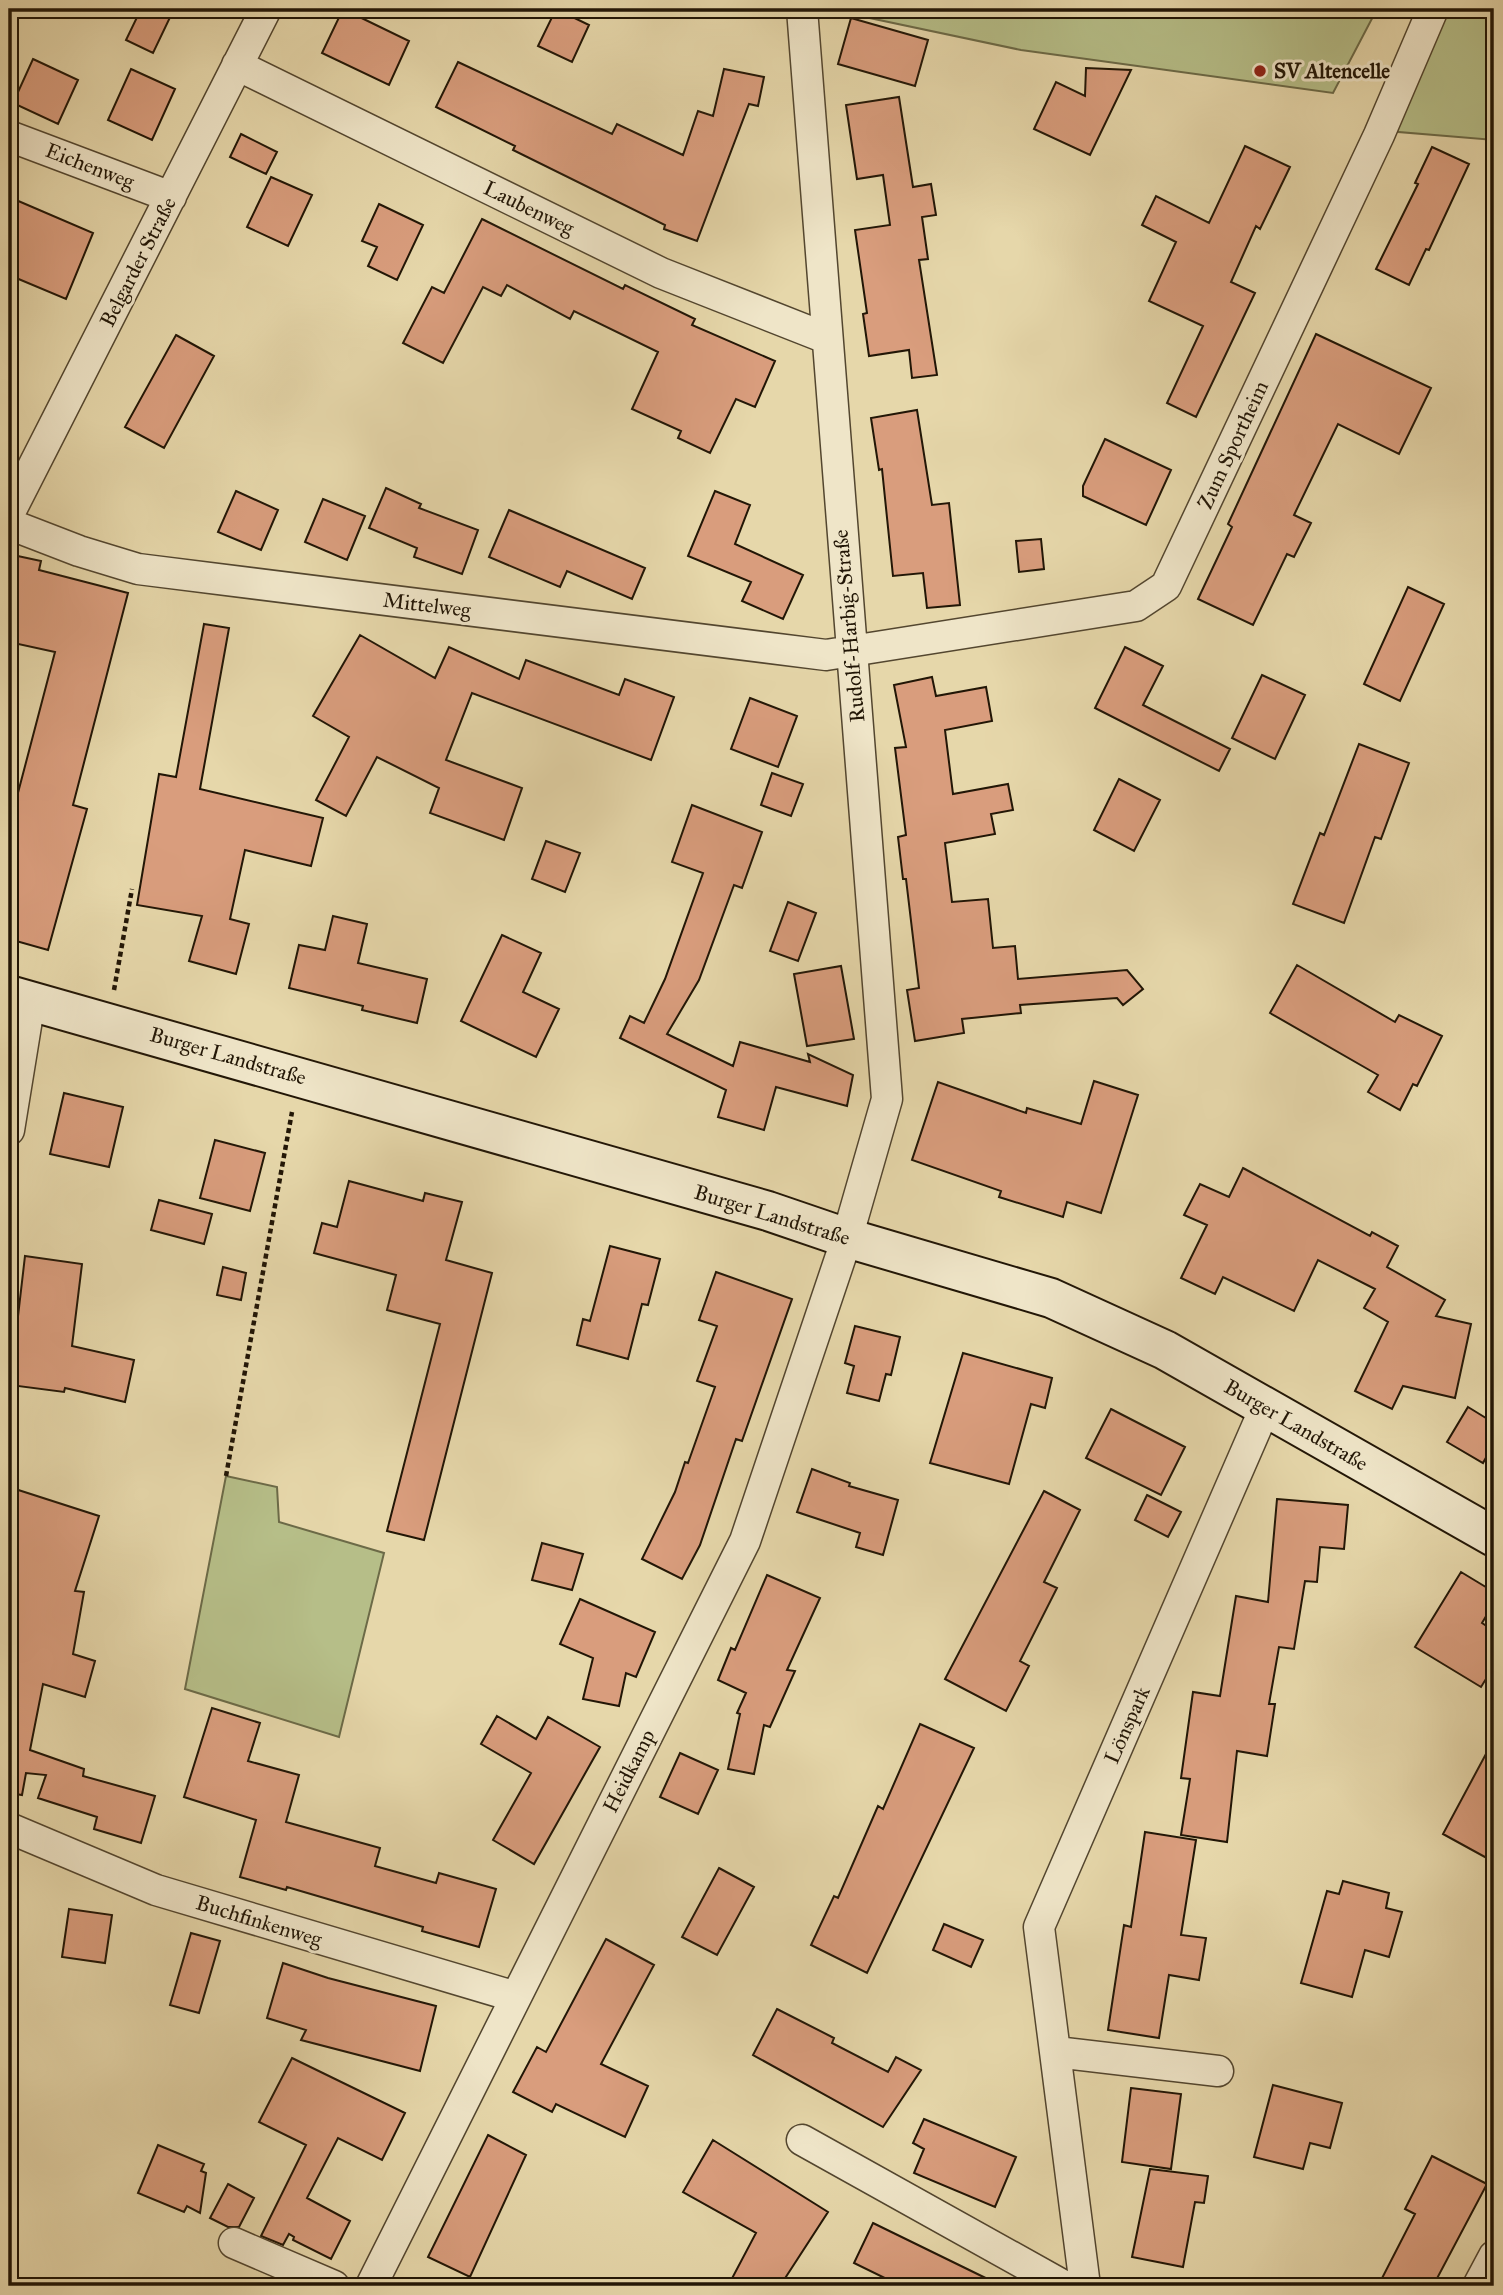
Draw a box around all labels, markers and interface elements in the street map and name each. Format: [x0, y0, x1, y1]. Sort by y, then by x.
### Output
place label: SV Altencelle [1274, 58, 1390, 84]
marker: SV Altencelle [1252, 63, 1268, 79]
street label: Eichenweg [42, 137, 138, 195]
street label: Laubenweg [479, 175, 579, 241]
street label: Belgarder Straße [94, 192, 182, 331]
street label: Zum Sportheim [1192, 376, 1274, 513]
street label: Rudolf-Harbig-Straße [828, 528, 870, 724]
street label: Mittelweg [381, 587, 473, 623]
street label: Burger Landstraße [147, 1021, 310, 1091]
street label: Burger Landstraße [691, 1179, 853, 1251]
street label: Burger Landstraße [1220, 1373, 1373, 1477]
street label: Lönspark [1098, 1682, 1156, 1768]
street label: Heidkamp [597, 1725, 661, 1817]
street label: Buchfinkenweg [193, 1889, 325, 1953]

